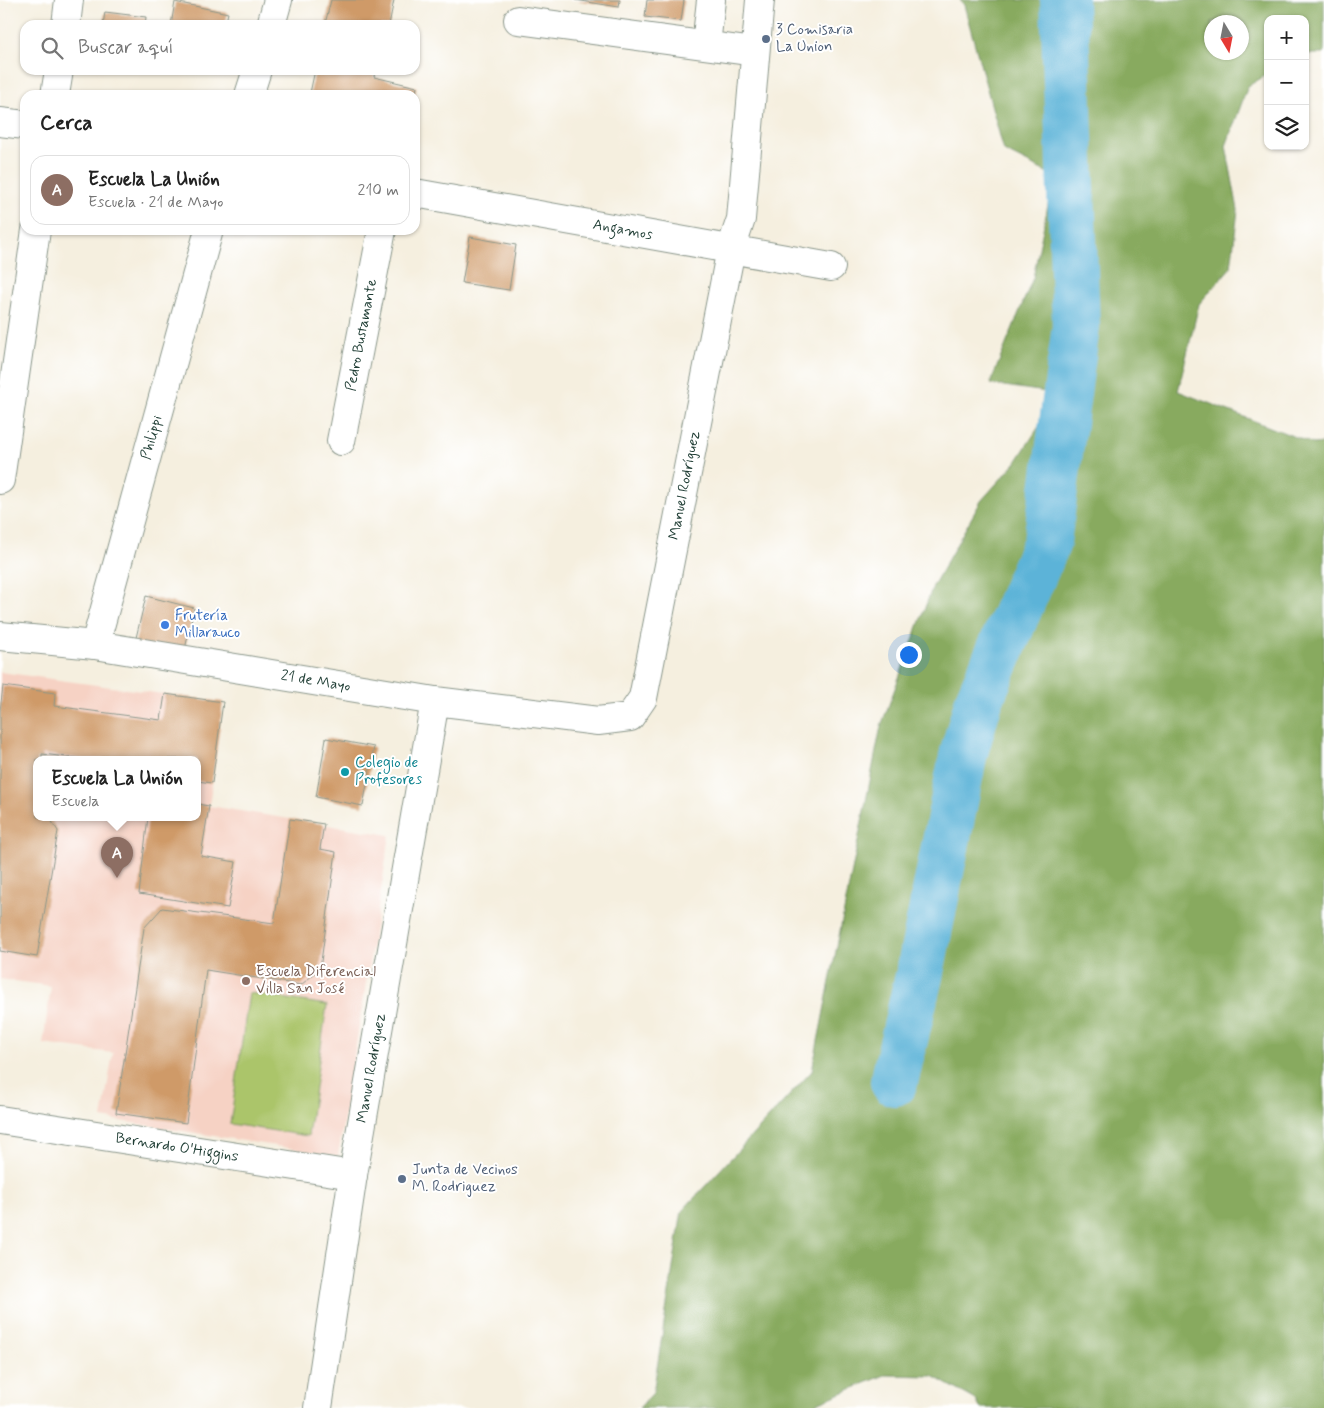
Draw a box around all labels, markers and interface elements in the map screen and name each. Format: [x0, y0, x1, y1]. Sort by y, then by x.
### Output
north arrow [1204, 15, 1249, 60]
map controls [1264, 15, 1309, 150]
button: + [1264, 15, 1309, 60]
search box [20, 20, 420, 75]
place label: 3 Comisaria La Union [776, 20, 853, 57]
marker: 3 Comisaria La Union [760, 33, 772, 45]
icon: search [38, 34, 66, 62]
text: Buscar aquí [78, 35, 173, 60]
button: − [1264, 60, 1309, 105]
button: layers [1264, 105, 1309, 150]
text: Cerca [40, 109, 93, 137]
text: Escuela La Unión [88, 167, 220, 192]
text: A [52, 180, 62, 201]
text: 210 m [358, 180, 399, 201]
text: Escuela · 21 de Mayo [88, 192, 223, 213]
street label: Angamos [591, 215, 655, 245]
street label: Pedro Bustamante [341, 277, 382, 393]
street label: Philippi [136, 413, 168, 462]
street label: Manuel Rodríguez [664, 429, 705, 542]
place label: Frutería Millarauco [175, 606, 240, 643]
marker: Frutería Millarauco [159, 619, 171, 631]
your location [896, 642, 922, 668]
street label: 21 de Mayo [279, 666, 352, 697]
place label: Colegio de Profesores [355, 753, 422, 790]
popup [33, 756, 201, 821]
text: Escuela La Unión [51, 766, 183, 791]
marker: Colegio de Profesores [339, 766, 351, 778]
text: Escuela [51, 791, 99, 812]
pin: A [101, 837, 133, 878]
place label: Escuela Diferencial Villa San José [256, 962, 376, 999]
marker: Escuela Diferencial Villa San José [240, 975, 252, 987]
street label: Manuel Rodríguez [352, 1012, 391, 1124]
street label: Bernardo O'Higgins [114, 1128, 240, 1167]
place label: Junta de Vecinos M. Rodriguez [412, 1160, 518, 1197]
marker: Junta de Vecinos M. Rodriguez [396, 1173, 408, 1185]

